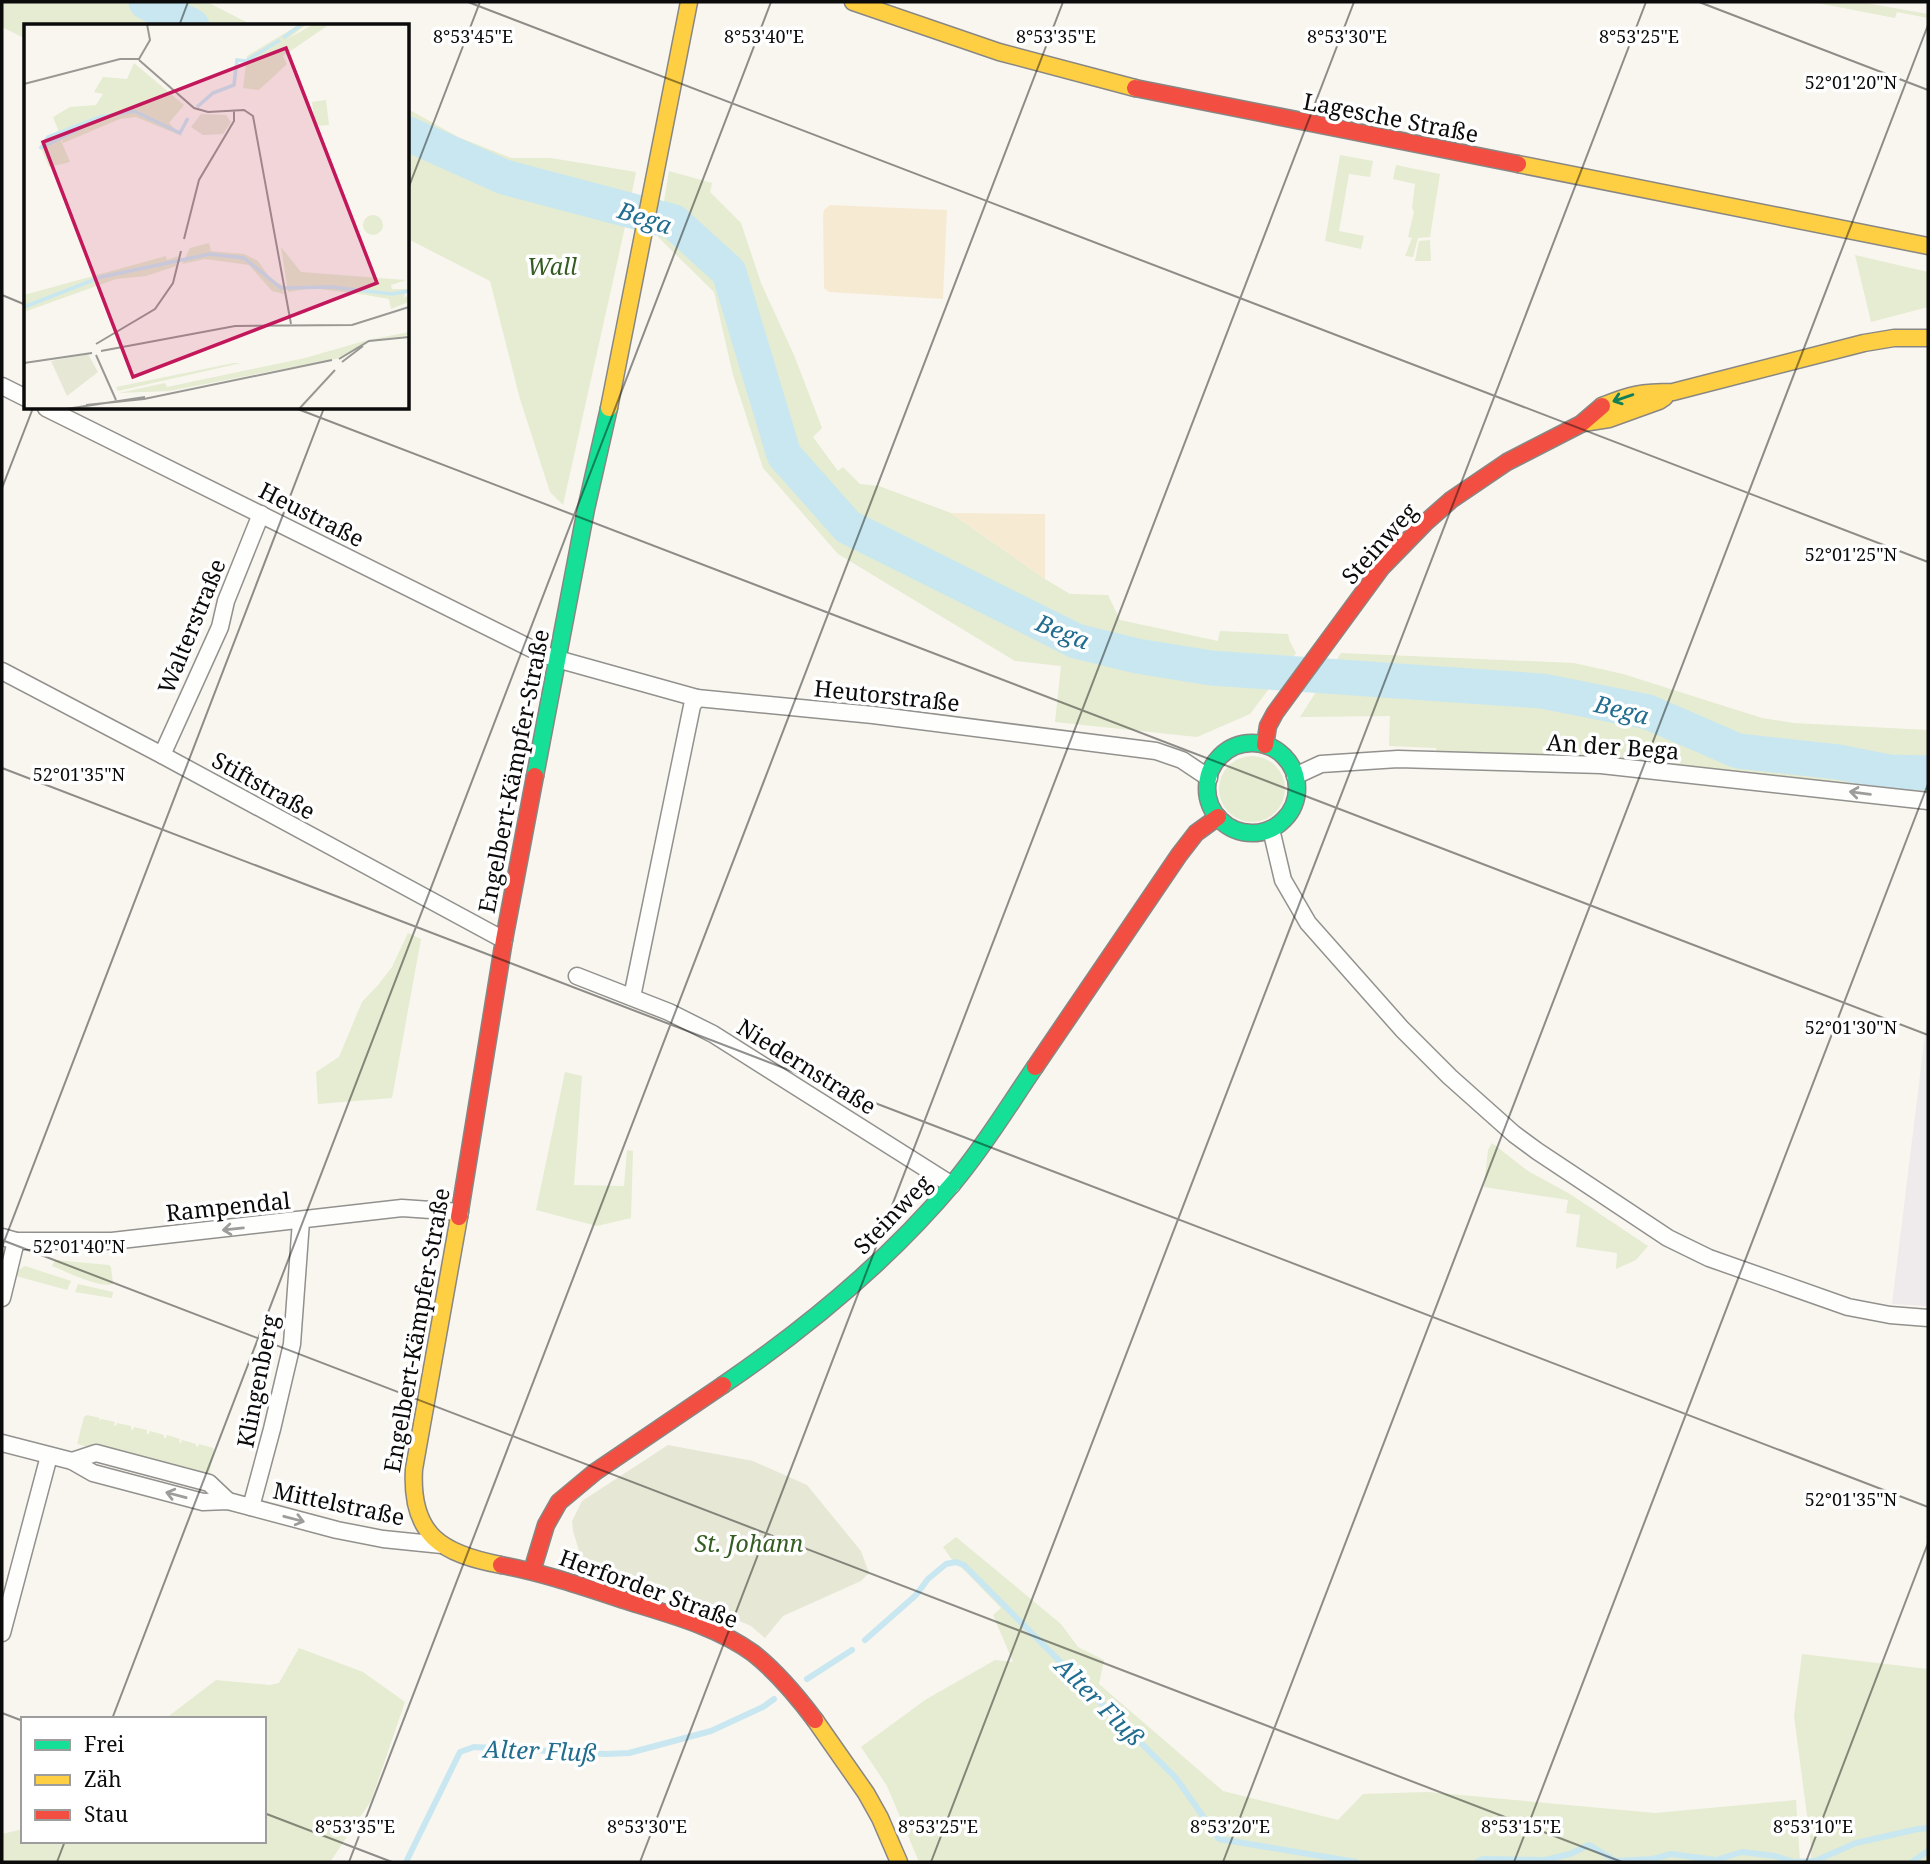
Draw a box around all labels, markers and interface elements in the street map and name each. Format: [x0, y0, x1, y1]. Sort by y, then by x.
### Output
inset map [24, 24, 410, 410]
text: 8°53'45"E [433, 24, 513, 48]
text: 8°53'40"E [724, 24, 804, 48]
text: 8°53'35"E [1016, 24, 1096, 48]
text: 8°53'30"E [1307, 24, 1387, 48]
text: 8°53'25"E [1599, 24, 1679, 48]
text: 52°01'20"N [1805, 70, 1898, 94]
street label: Lagesche Straße [1301, 84, 1481, 150]
water label: Bega [613, 193, 676, 241]
park label: Wall [527, 250, 577, 282]
one-way arrow [1613, 393, 1635, 405]
street label: Heustraße [254, 474, 370, 554]
street label: Steinweg [1334, 495, 1425, 591]
text: 52°01'25"N [1805, 542, 1898, 566]
street label: Walterstraße [149, 554, 233, 698]
water label: Bega [1030, 605, 1095, 657]
street label: Engelbert-Kämpfer-Straße [470, 626, 556, 916]
street label: Heutorstraße [813, 671, 961, 719]
water label: Bega [1590, 686, 1653, 732]
street label: An der Bega [1546, 725, 1680, 767]
street label: Stiftstraße [207, 743, 321, 827]
text: 52°01'35"N [33, 762, 126, 786]
one-way arrow [1850, 787, 1872, 800]
street label: Niedernstraße [731, 1010, 883, 1122]
text: 52°01'30"N [1805, 1015, 1898, 1039]
street label: Steinweg [846, 1167, 939, 1261]
street label: Rampendal [164, 1184, 292, 1228]
street label: Engelbert-Kämpfer-Straße [375, 1185, 457, 1475]
one-way arrow [222, 1222, 245, 1235]
text: 52°01'40"N [33, 1234, 126, 1258]
street label: Klingenberg [228, 1311, 286, 1450]
street label: Mittelstraße [270, 1473, 408, 1533]
text: 52°01'35"N [1805, 1487, 1898, 1511]
one-way arrow [165, 1488, 188, 1501]
one-way arrow [282, 1513, 305, 1526]
park label: St. Johann [695, 1527, 804, 1559]
street label: Herforder Straße [555, 1541, 743, 1635]
water label: Alter Fluß [1047, 1648, 1152, 1753]
legend [21, 1717, 266, 1843]
text: Frei [84, 1730, 125, 1758]
water label: Alter Fluß [481, 1731, 597, 1768]
text: Zäh [84, 1765, 122, 1793]
text: Stau [84, 1800, 128, 1828]
text: 8°53'35"E [315, 1814, 395, 1838]
text: 8°53'30"E [607, 1814, 687, 1838]
text: 8°53'25"E [898, 1814, 978, 1838]
text: 8°53'20"E [1190, 1814, 1270, 1838]
text: 8°53'15"E [1481, 1814, 1561, 1838]
text: 8°53'10"E [1773, 1814, 1853, 1838]

